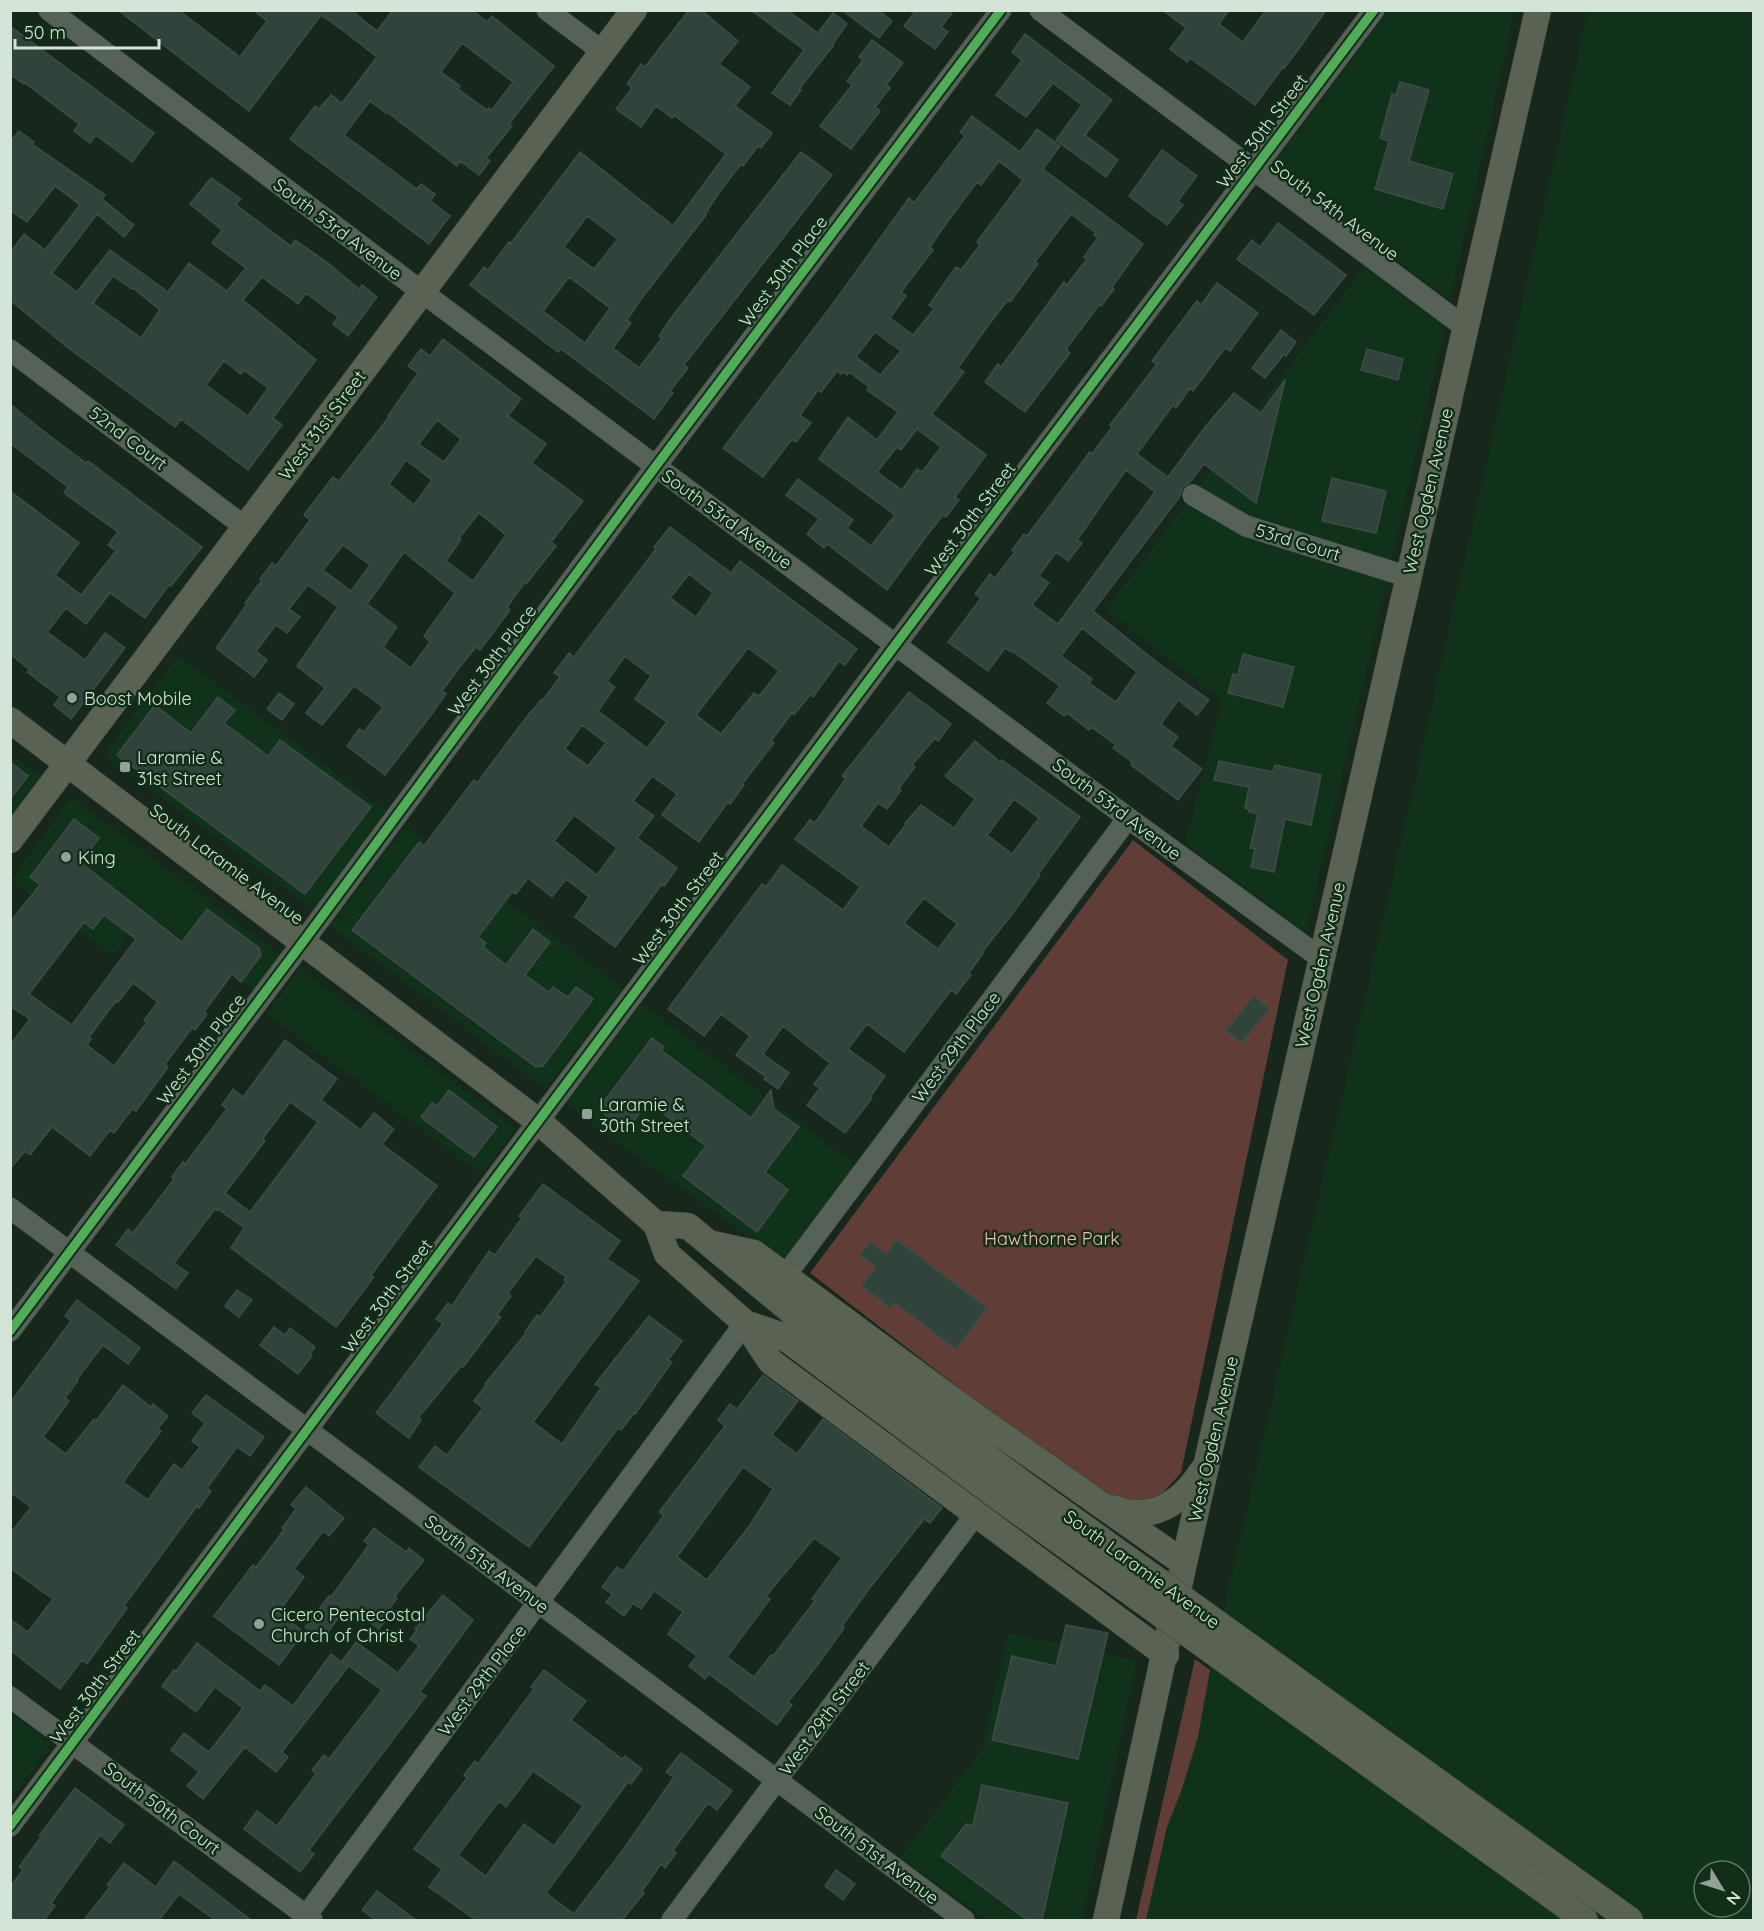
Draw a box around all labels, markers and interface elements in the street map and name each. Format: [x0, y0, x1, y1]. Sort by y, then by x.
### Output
scale bar [15, 12, 159, 50]
text: 50 m [24, 21, 66, 44]
street label: West 30th Street [1211, 69, 1313, 193]
street label: South 54th Avenue [1266, 154, 1404, 266]
street label: South 53rd Avenue [269, 173, 407, 285]
street label: West 30th Place [734, 211, 832, 331]
street label: West 31st Street [273, 366, 371, 484]
street label: 52nd Court [84, 401, 172, 475]
street label: West Ogden Avenue [1398, 406, 1458, 576]
street label: West 30th Street [919, 457, 1021, 581]
street label: South 53rd Avenue [657, 464, 797, 574]
street label: 53rd Court [1253, 518, 1343, 566]
street label: West 30th Place [443, 600, 541, 720]
place label: Boost Mobile [84, 687, 192, 710]
marker: Boost Mobile [65, 691, 79, 705]
place label: Laramie & 31st Street [137, 746, 223, 790]
street label: South 53rd Avenue [1048, 753, 1186, 865]
marker: Laramie & 31st Street [118, 760, 132, 774]
street label: South Laramie Avenue [145, 798, 309, 930]
place label: King [78, 846, 116, 869]
street label: West 30th Street [627, 846, 729, 970]
marker: King [59, 850, 73, 864]
street label: West Ogden Avenue [1290, 880, 1350, 1050]
street label: West 29th Place [907, 987, 1005, 1107]
street label: West 30th Place [152, 989, 250, 1109]
place label: Laramie & 30th Street [599, 1093, 690, 1137]
marker: Laramie & 30th Street [580, 1107, 594, 1121]
park label: Hawthorne Park [984, 1227, 1120, 1250]
street label: West 30th Street [336, 1234, 438, 1358]
street label: West Ogden Avenue [1183, 1354, 1243, 1524]
street label: South Laramie Avenue [1059, 1505, 1225, 1633]
street label: South 51st Avenue [420, 1510, 554, 1618]
place label: Cicero Pentecostal Church of Christ [271, 1603, 426, 1647]
marker: Cicero Pentecostal Church of Christ [252, 1617, 266, 1631]
street label: West 29th Place [433, 1620, 531, 1740]
street label: West 30th Street [44, 1624, 146, 1748]
street label: West 29th Street [774, 1656, 874, 1780]
street label: South 50th Court [99, 1757, 225, 1859]
street label: South 51st Avenue [810, 1801, 944, 1909]
north arrow [1692, 1859, 1752, 1919]
text: N [1722, 1887, 1745, 1909]

